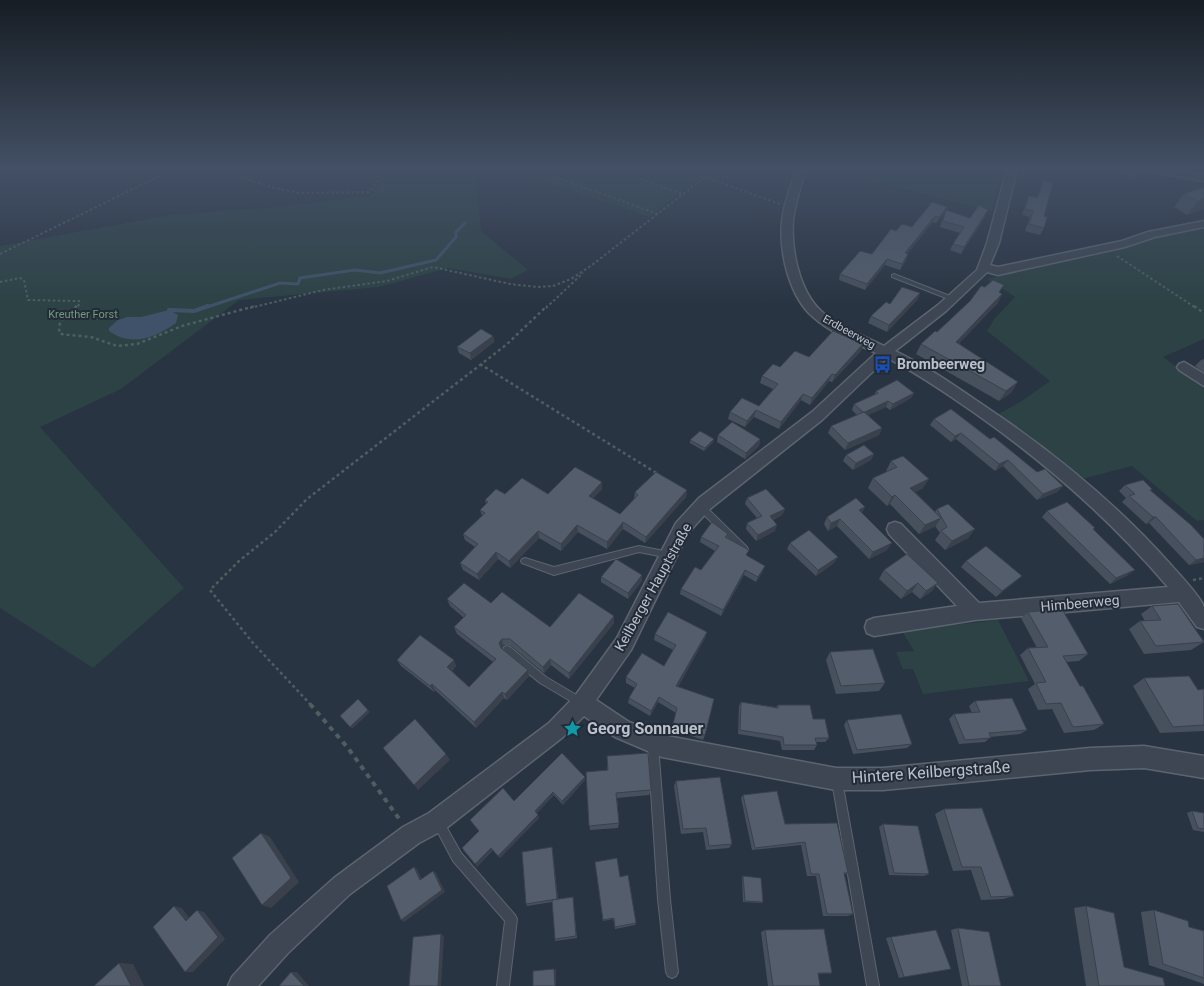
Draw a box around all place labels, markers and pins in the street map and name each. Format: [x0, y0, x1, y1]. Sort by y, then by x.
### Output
bus stop icon: Brombeerweg [873, 354, 893, 374]
place label: Brombeerweg [897, 356, 985, 372]
place icon: Georg Sonnauer [563, 718, 583, 738]
place label: Georg Sonnauer [587, 719, 703, 738]

